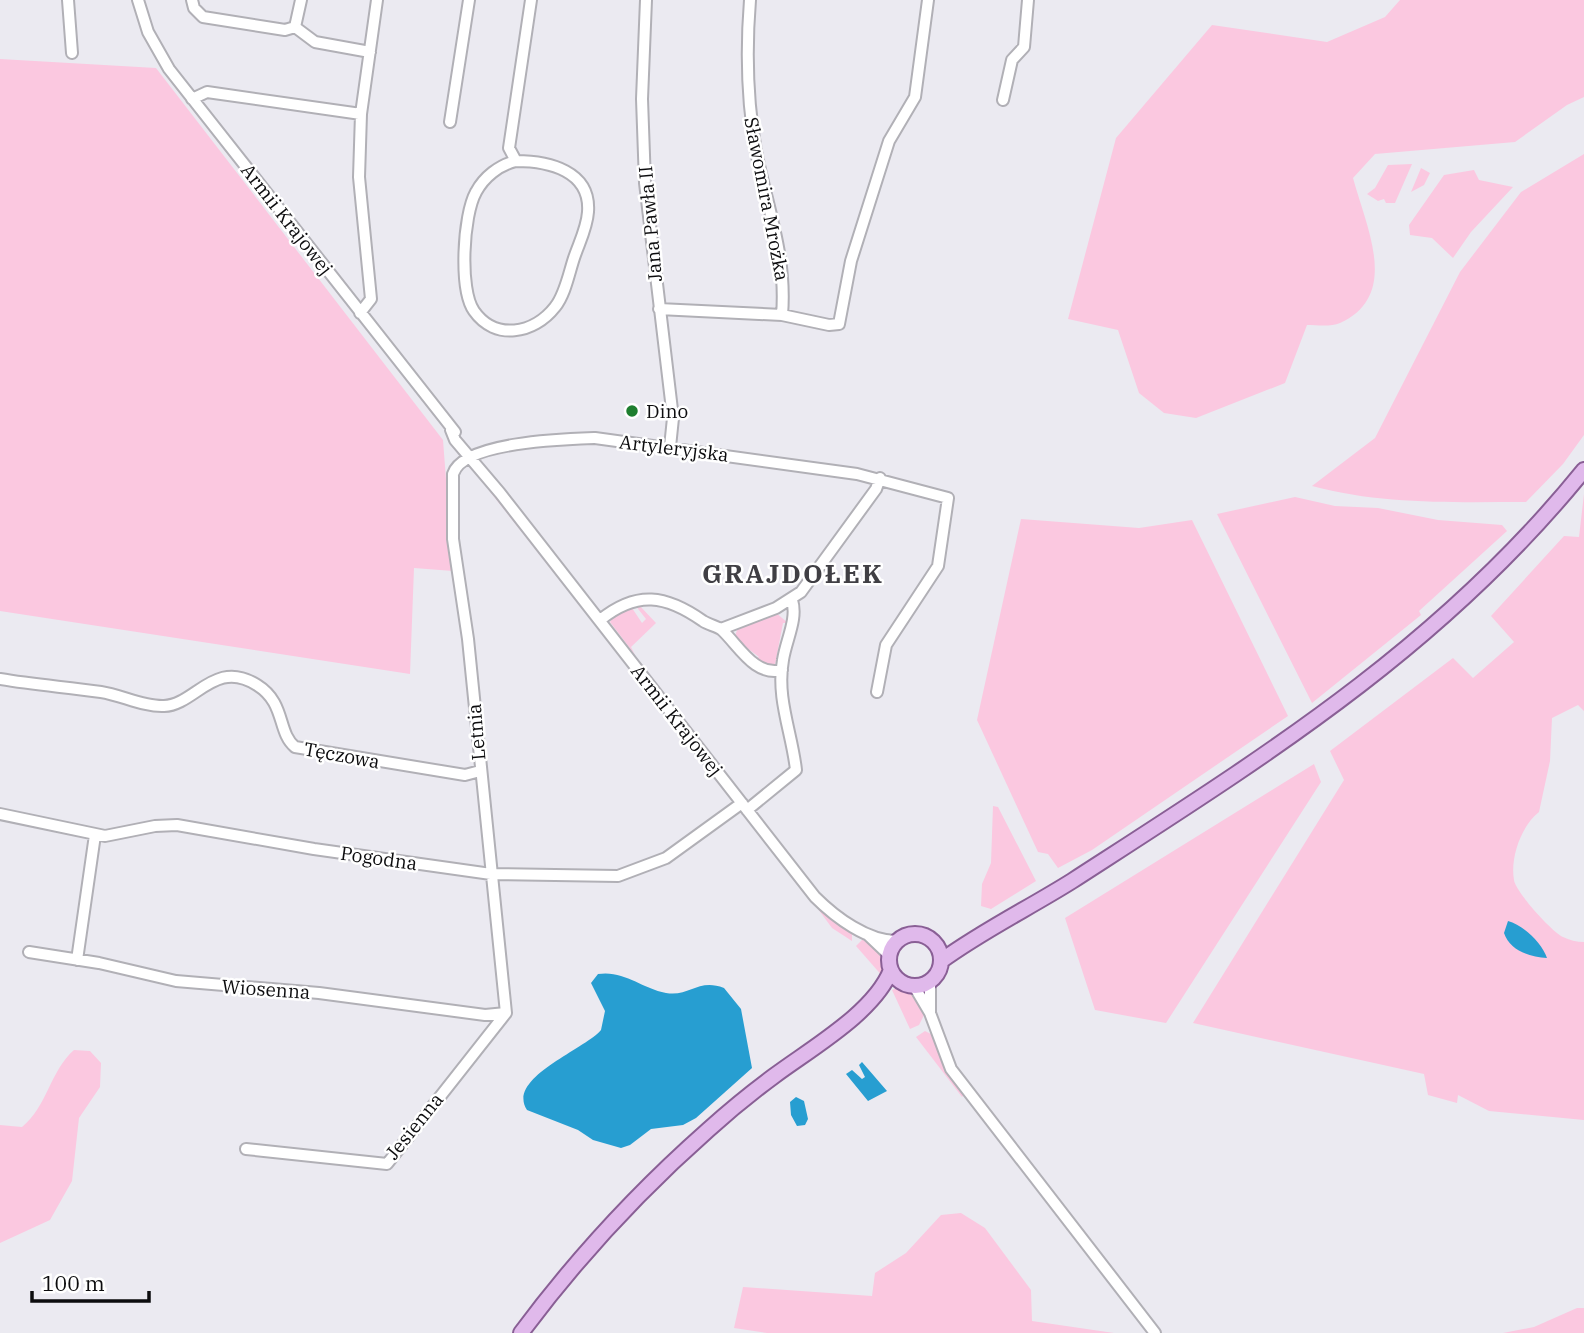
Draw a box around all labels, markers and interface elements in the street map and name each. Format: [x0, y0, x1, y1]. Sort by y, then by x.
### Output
street label: Sławomira Mrożka [739, 115, 795, 283]
street label: Armii Krajowej [236, 158, 338, 280]
street label: Jana Pawła II [633, 165, 667, 283]
place label: Dino [646, 399, 688, 423]
marker: Dino [624, 403, 640, 419]
street label: Artyleryjska [618, 429, 730, 467]
district label: GRAJDOŁEK [702, 556, 884, 590]
street label: Armii Krajowej [626, 659, 728, 781]
street label: Letnia [462, 703, 490, 761]
street label: Tęczowa [302, 737, 382, 773]
street label: Pogodna [339, 841, 419, 875]
street label: Wiosenna [221, 974, 311, 1004]
street label: Jesienna [380, 1088, 448, 1164]
scale bar [32, 1260, 149, 1304]
text: 100 m [42, 1269, 105, 1297]

